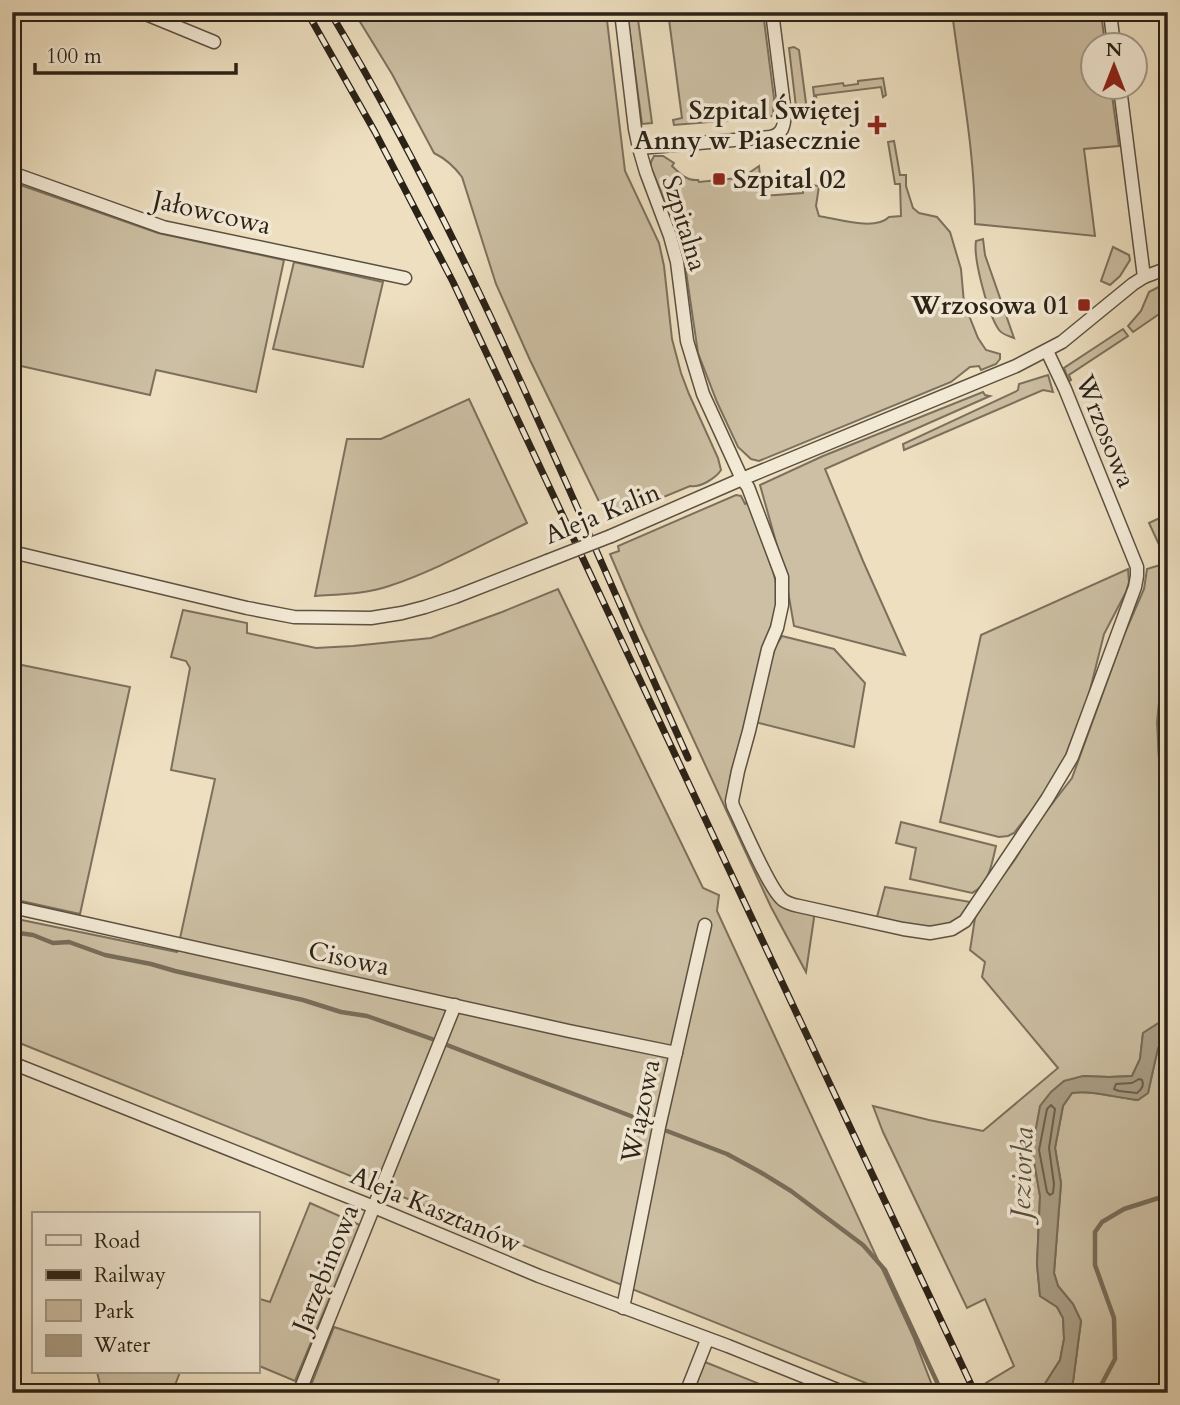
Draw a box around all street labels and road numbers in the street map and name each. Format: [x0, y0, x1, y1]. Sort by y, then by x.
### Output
street label: Szpitalna [653, 171, 716, 275]
street label: Jałowcowa [146, 181, 274, 243]
street label: Wrzosowa [1067, 369, 1144, 493]
street label: Aleja Kalin [539, 474, 665, 552]
street label: Cisowa [305, 933, 393, 984]
street label: Wiązowa [612, 1056, 669, 1167]
street label: Aleja Kasztanów [345, 1158, 527, 1261]
street label: Jarzębinowa [282, 1199, 367, 1341]

